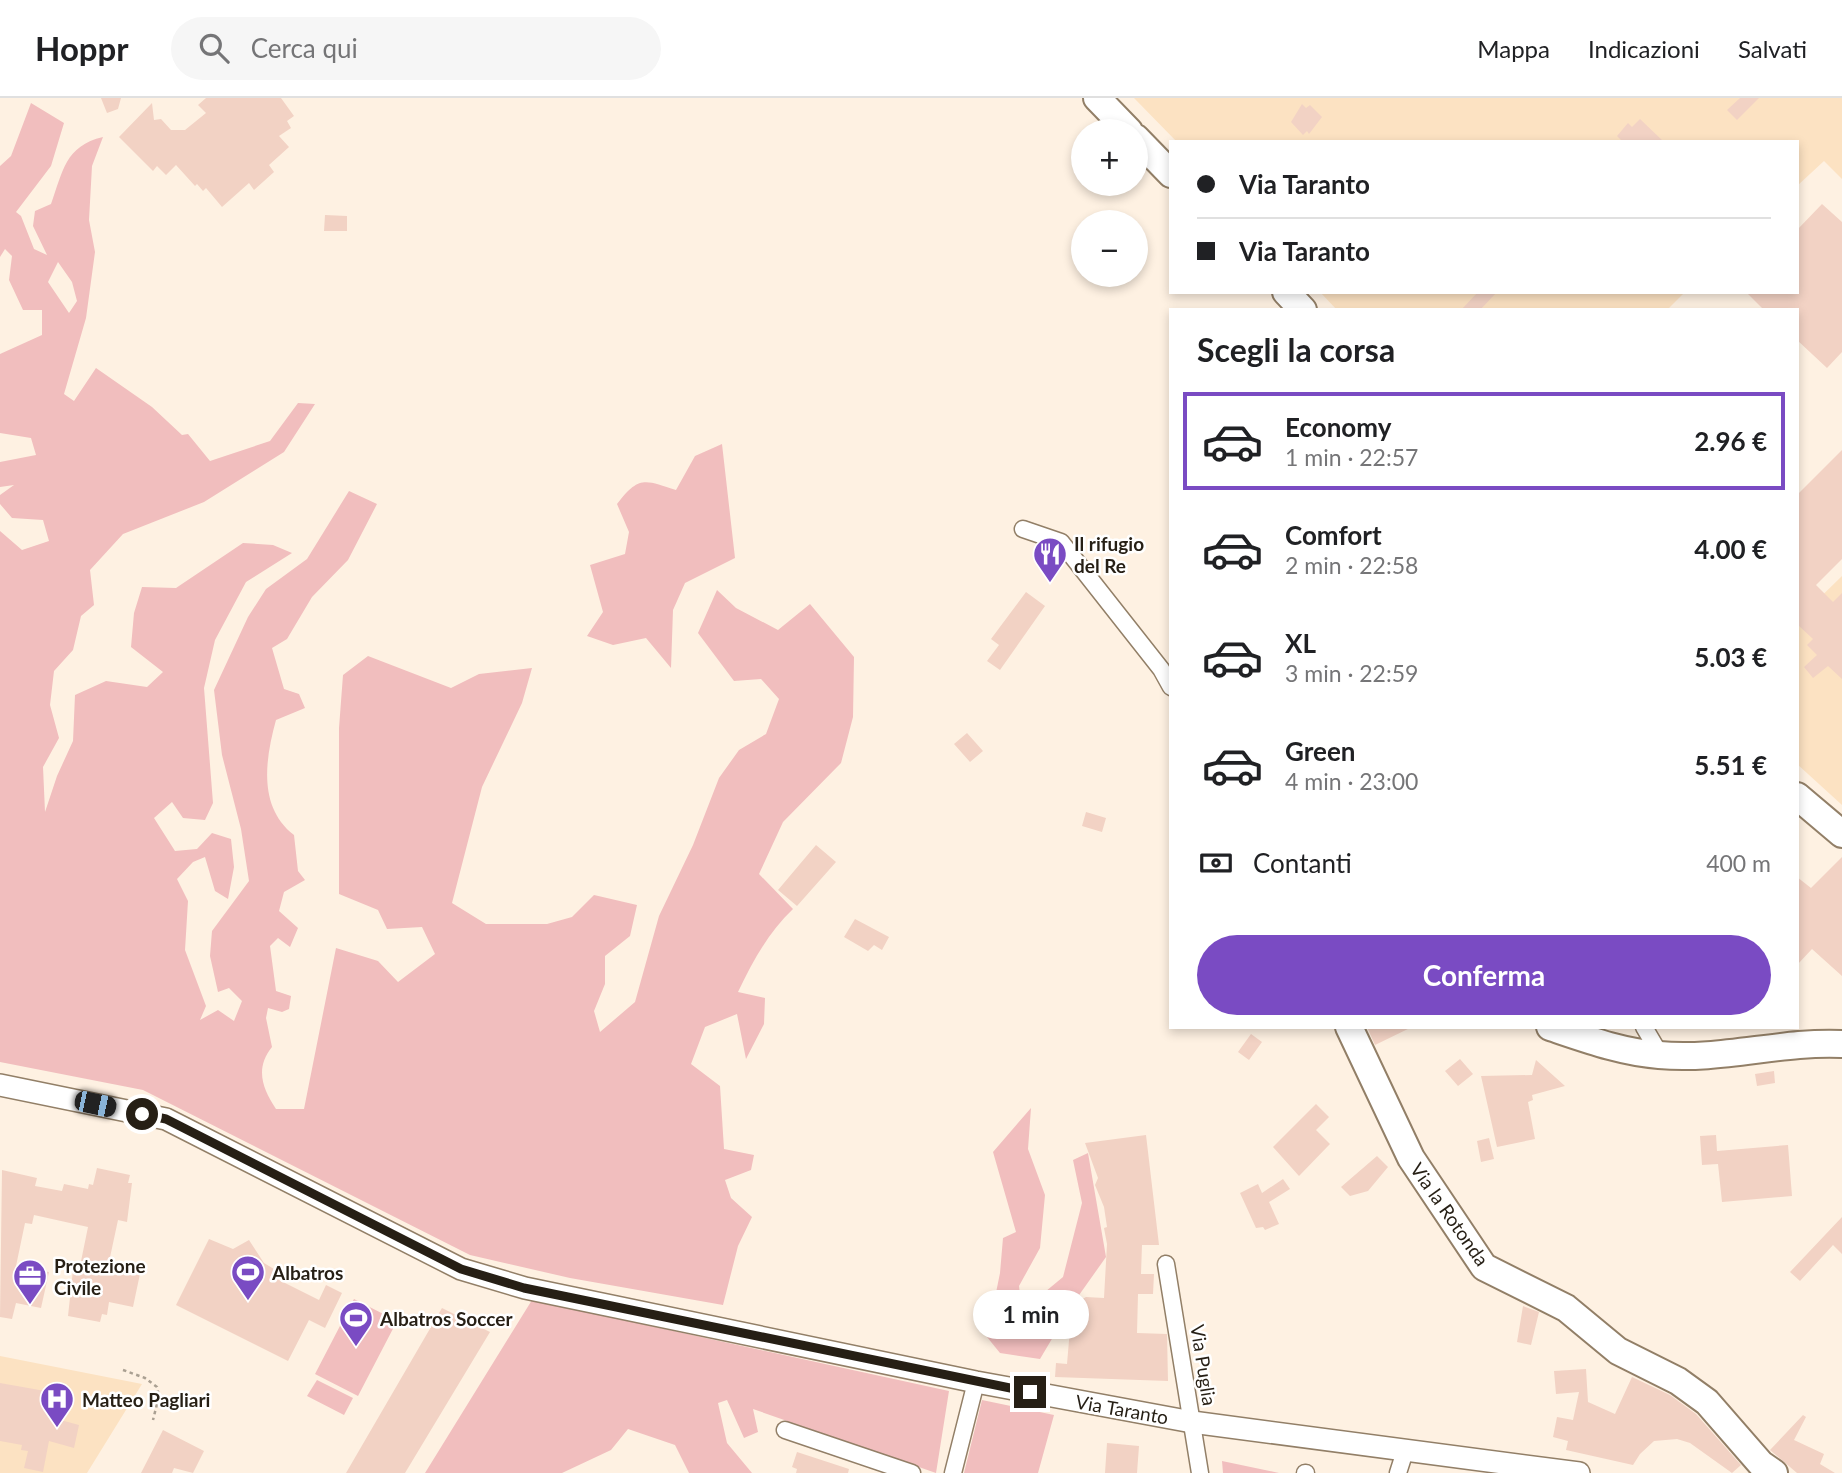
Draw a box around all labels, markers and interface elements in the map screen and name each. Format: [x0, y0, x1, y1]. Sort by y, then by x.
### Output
search box [171, 17, 661, 80]
text: Hoppr [35, 28, 129, 68]
icon: search [195, 29, 233, 67]
text: Cerca qui [251, 32, 358, 64]
text: Mappa [1477, 34, 1550, 63]
text: Indicazioni [1588, 34, 1700, 63]
text: Salvati [1738, 34, 1807, 63]
map controls [1071, 119, 1148, 287]
button: + [1071, 119, 1148, 196]
text: Via Taranto [1239, 168, 1370, 200]
button: − [1071, 210, 1148, 287]
text: Via Taranto [1239, 235, 1370, 267]
text: Scegli la corsa [1197, 330, 1395, 369]
icon: car [1201, 410, 1264, 473]
text: Economy [1285, 411, 1391, 443]
text: 2.96 € [1694, 425, 1767, 457]
text: 1 min · 22:57 [1285, 443, 1418, 471]
icon: car [1201, 518, 1264, 581]
text: Comfort [1285, 519, 1382, 551]
place label: Il rifugio del Re [1074, 532, 1144, 577]
text: 4.00 € [1694, 533, 1767, 565]
restaurant icon: Il rifugio del Re [1031, 535, 1069, 584]
text: 2 min · 22:58 [1285, 551, 1418, 579]
icon: car [1201, 626, 1264, 689]
text: XL [1285, 627, 1316, 659]
text: 5.03 € [1694, 641, 1767, 673]
text: 3 min · 22:59 [1285, 659, 1418, 687]
icon: car [1201, 734, 1264, 797]
text: Green [1285, 735, 1355, 767]
text: 5.51 € [1694, 749, 1767, 781]
text: 4 min · 23:00 [1285, 767, 1418, 795]
icon: cash [1197, 844, 1235, 882]
text: Contanti [1253, 847, 1352, 879]
text: 400 m [1706, 849, 1771, 877]
button: Conferma [1197, 935, 1771, 1015]
car [73, 1089, 118, 1119]
route start [126, 1098, 158, 1130]
street label: Via la Rotonda [1406, 1158, 1494, 1270]
sports icon: Albatros [229, 1253, 267, 1302]
place label: Protezione Civile [54, 1254, 146, 1299]
office icon: Protezione Civile [11, 1257, 49, 1306]
place label: Albatros [271, 1261, 343, 1284]
callout: 1 min [972, 1290, 1088, 1340]
sports icon: Albatros Soccer [337, 1299, 375, 1348]
text: 1 min [1002, 1300, 1060, 1328]
place label: Albatros Soccer [379, 1307, 513, 1330]
street label: Via Puglia [1186, 1323, 1222, 1407]
route end [1014, 1376, 1046, 1408]
hospital icon: Matteo Pagliari [38, 1380, 76, 1429]
place label: Matteo Pagliari [82, 1388, 210, 1411]
street label: Via Taranto [1074, 1390, 1170, 1428]

